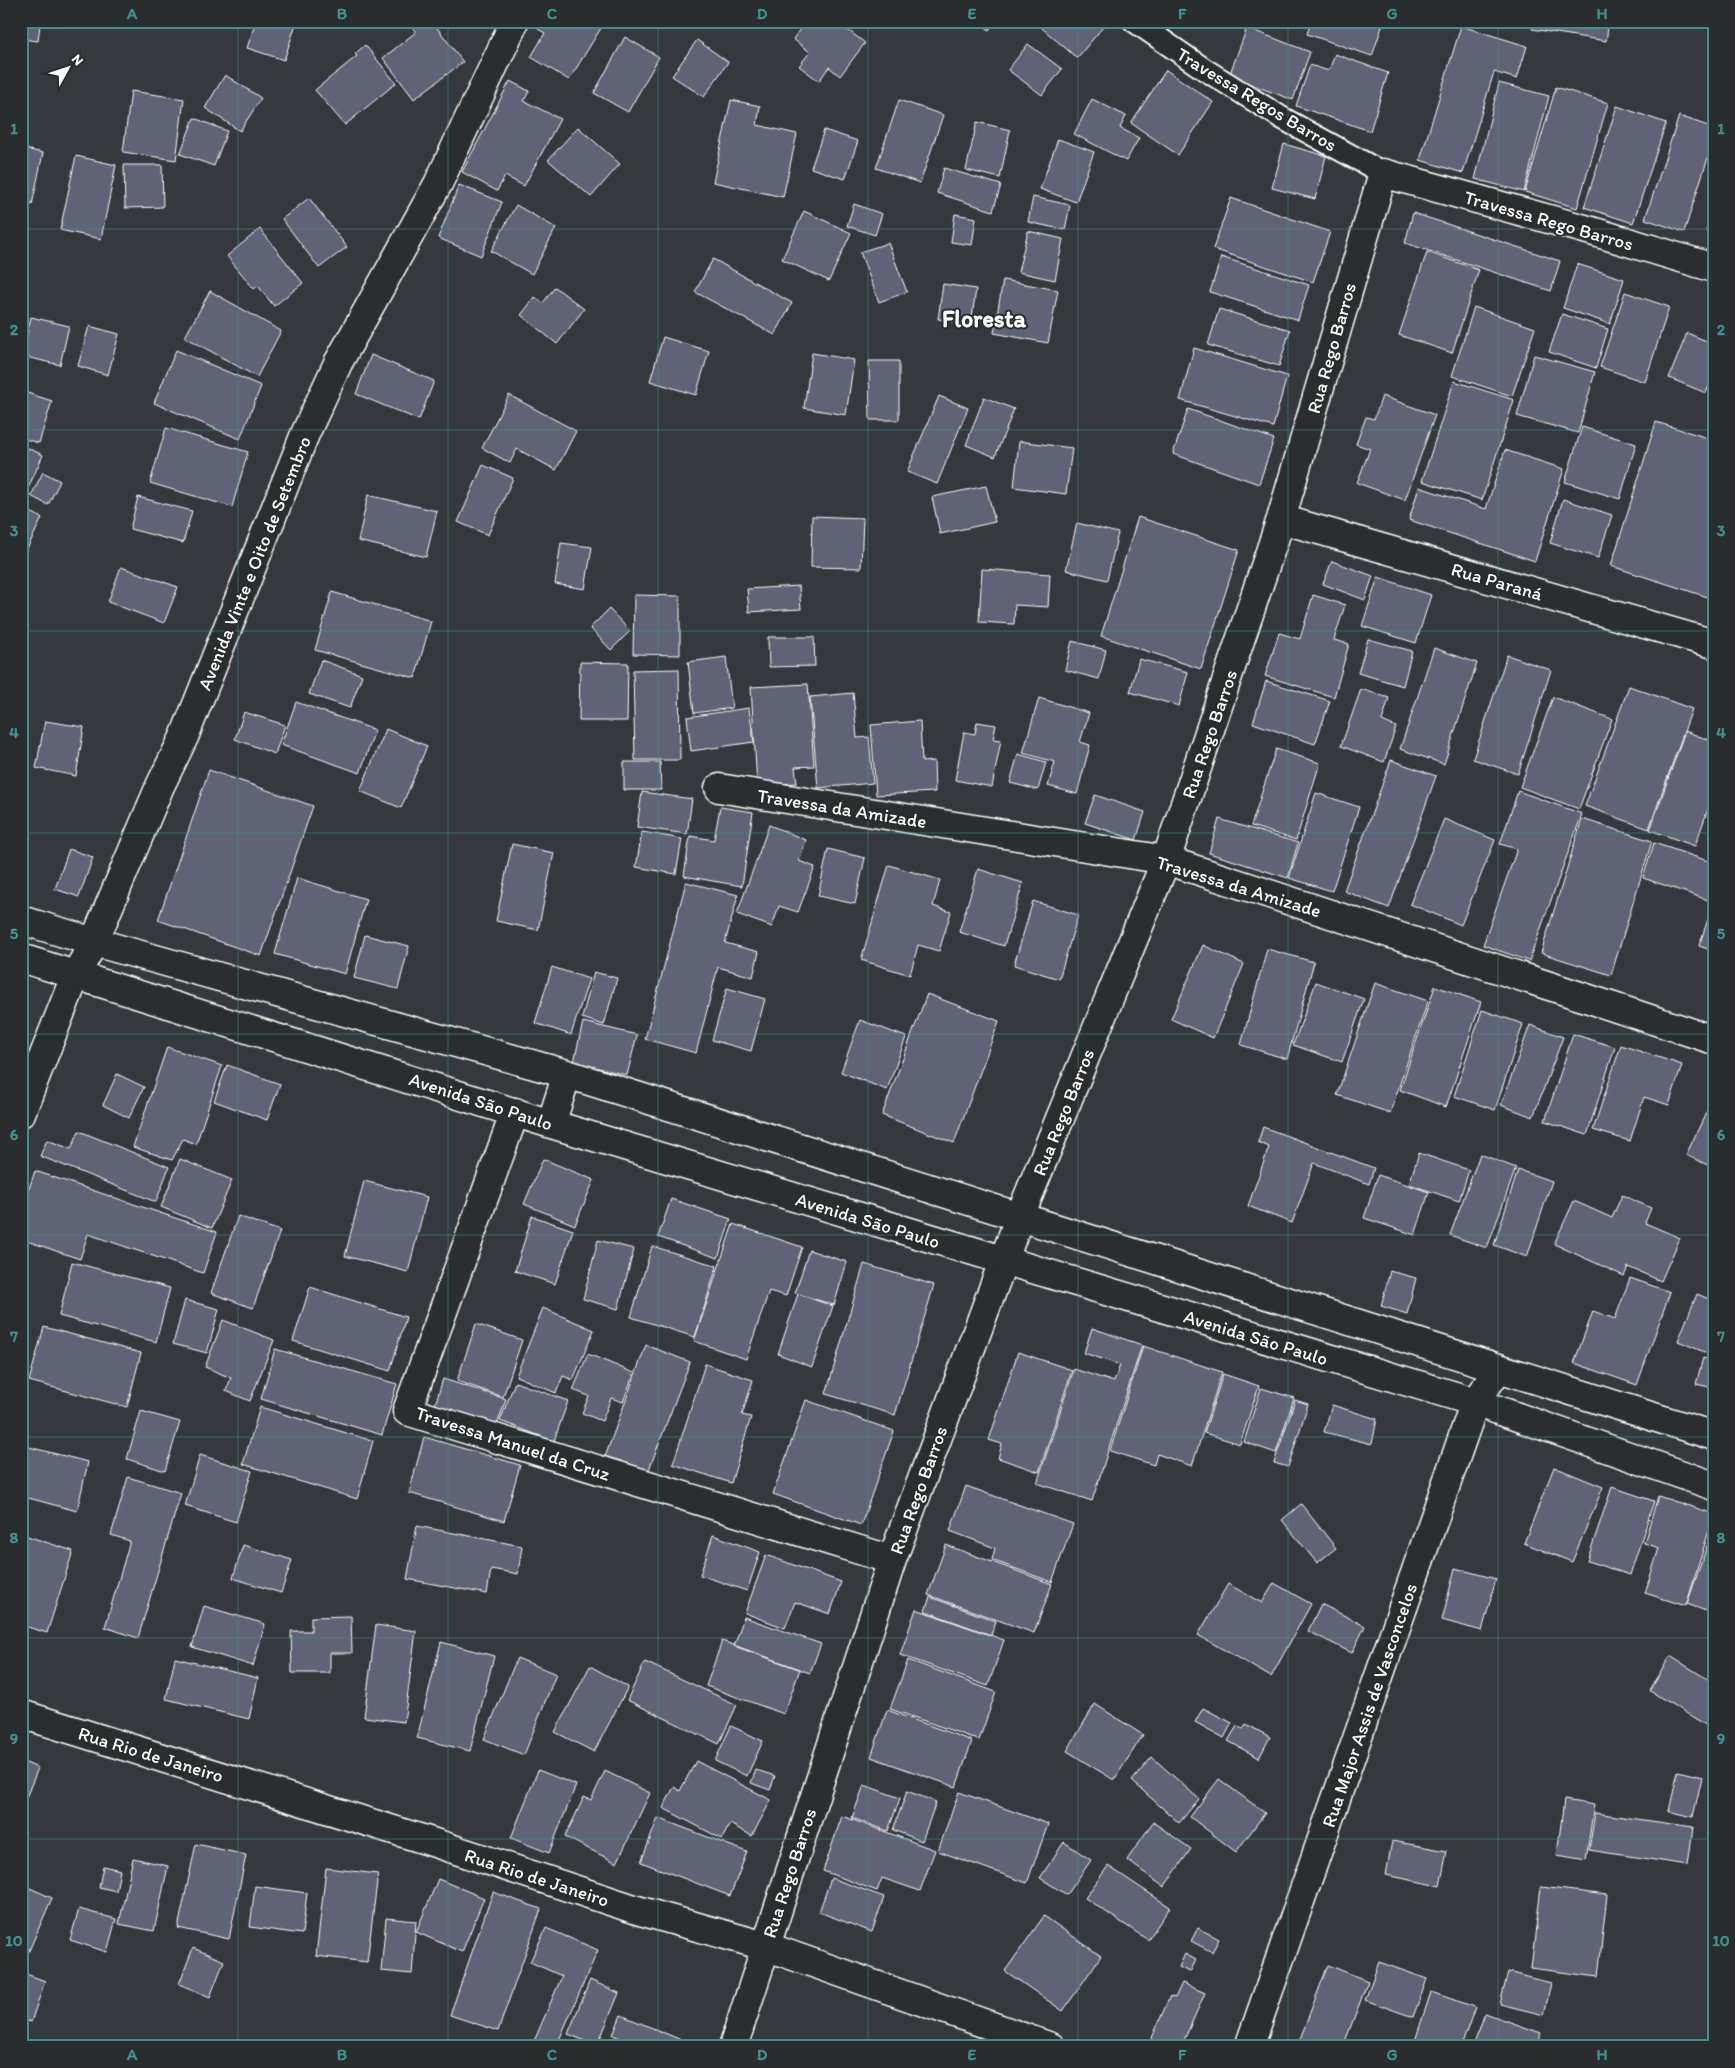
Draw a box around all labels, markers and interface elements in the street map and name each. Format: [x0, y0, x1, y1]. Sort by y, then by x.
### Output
text: A [126, 4, 138, 23]
text: B [337, 4, 348, 23]
text: C [547, 4, 558, 23]
text: D [757, 4, 768, 23]
text: E [968, 4, 977, 23]
text: F [1178, 4, 1187, 23]
text: G [1386, 4, 1398, 23]
text: H [1596, 4, 1608, 23]
north arrow [42, 42, 92, 92]
street label: Travessa Regos Barros [1172, 42, 1341, 156]
text: N [68, 51, 87, 69]
text: 1 [10, 119, 18, 138]
text: 1 [1717, 119, 1725, 138]
street label: Travessa Rego Barros [1462, 185, 1636, 256]
street label: Rua Rego Barros [1302, 280, 1361, 416]
district label: Floresta [942, 304, 1027, 333]
text: 2 [10, 320, 19, 339]
text: 2 [1717, 320, 1726, 339]
street label: Avenida Vinte e Oito de Setembro [193, 433, 316, 694]
text: 3 [10, 521, 19, 540]
text: 3 [1717, 521, 1726, 540]
street label: Rua Paraná [1449, 557, 1545, 605]
street label: Rua Rego Barros [1177, 667, 1242, 802]
text: 4 [9, 723, 19, 742]
text: 4 [1716, 723, 1726, 742]
street label: Travessa da Amizade [756, 784, 928, 833]
street label: Travessa da Amizade [1154, 850, 1324, 922]
text: 5 [10, 924, 19, 943]
text: 5 [1717, 924, 1726, 943]
street label: Rua Rego Barros [1028, 1045, 1099, 1179]
street label: Avenida São Paulo [406, 1067, 556, 1136]
text: 6 [10, 1125, 19, 1144]
text: 6 [1717, 1125, 1726, 1144]
street label: Avenida São Paulo [793, 1188, 943, 1253]
street label: Avenida São Paulo [1181, 1305, 1331, 1370]
text: 7 [9, 1327, 18, 1346]
text: 7 [1716, 1327, 1725, 1346]
street label: Travessa Manuel da Cruz [413, 1401, 613, 1486]
street label: Rua Rego Barros [885, 1423, 952, 1557]
text: 8 [10, 1528, 19, 1547]
text: 8 [1717, 1528, 1726, 1547]
street label: Rua Major Assis de Vasconcelos [1317, 1580, 1422, 1830]
street label: Rua Rio de Janeiro [76, 1721, 226, 1787]
text: 9 [10, 1729, 18, 1748]
text: 9 [1717, 1729, 1725, 1748]
street label: Rua Rego Barros [758, 1805, 821, 1941]
street label: Rua Rio de Janeiro [462, 1843, 612, 1912]
text: 10 [5, 1931, 23, 1950]
text: 10 [1712, 1931, 1730, 1950]
text: A [126, 2045, 138, 2064]
text: B [337, 2045, 348, 2064]
text: C [547, 2045, 558, 2064]
text: D [757, 2045, 768, 2064]
text: E [968, 2045, 977, 2064]
text: F [1178, 2045, 1187, 2064]
text: G [1386, 2045, 1398, 2064]
text: H [1596, 2045, 1608, 2064]

